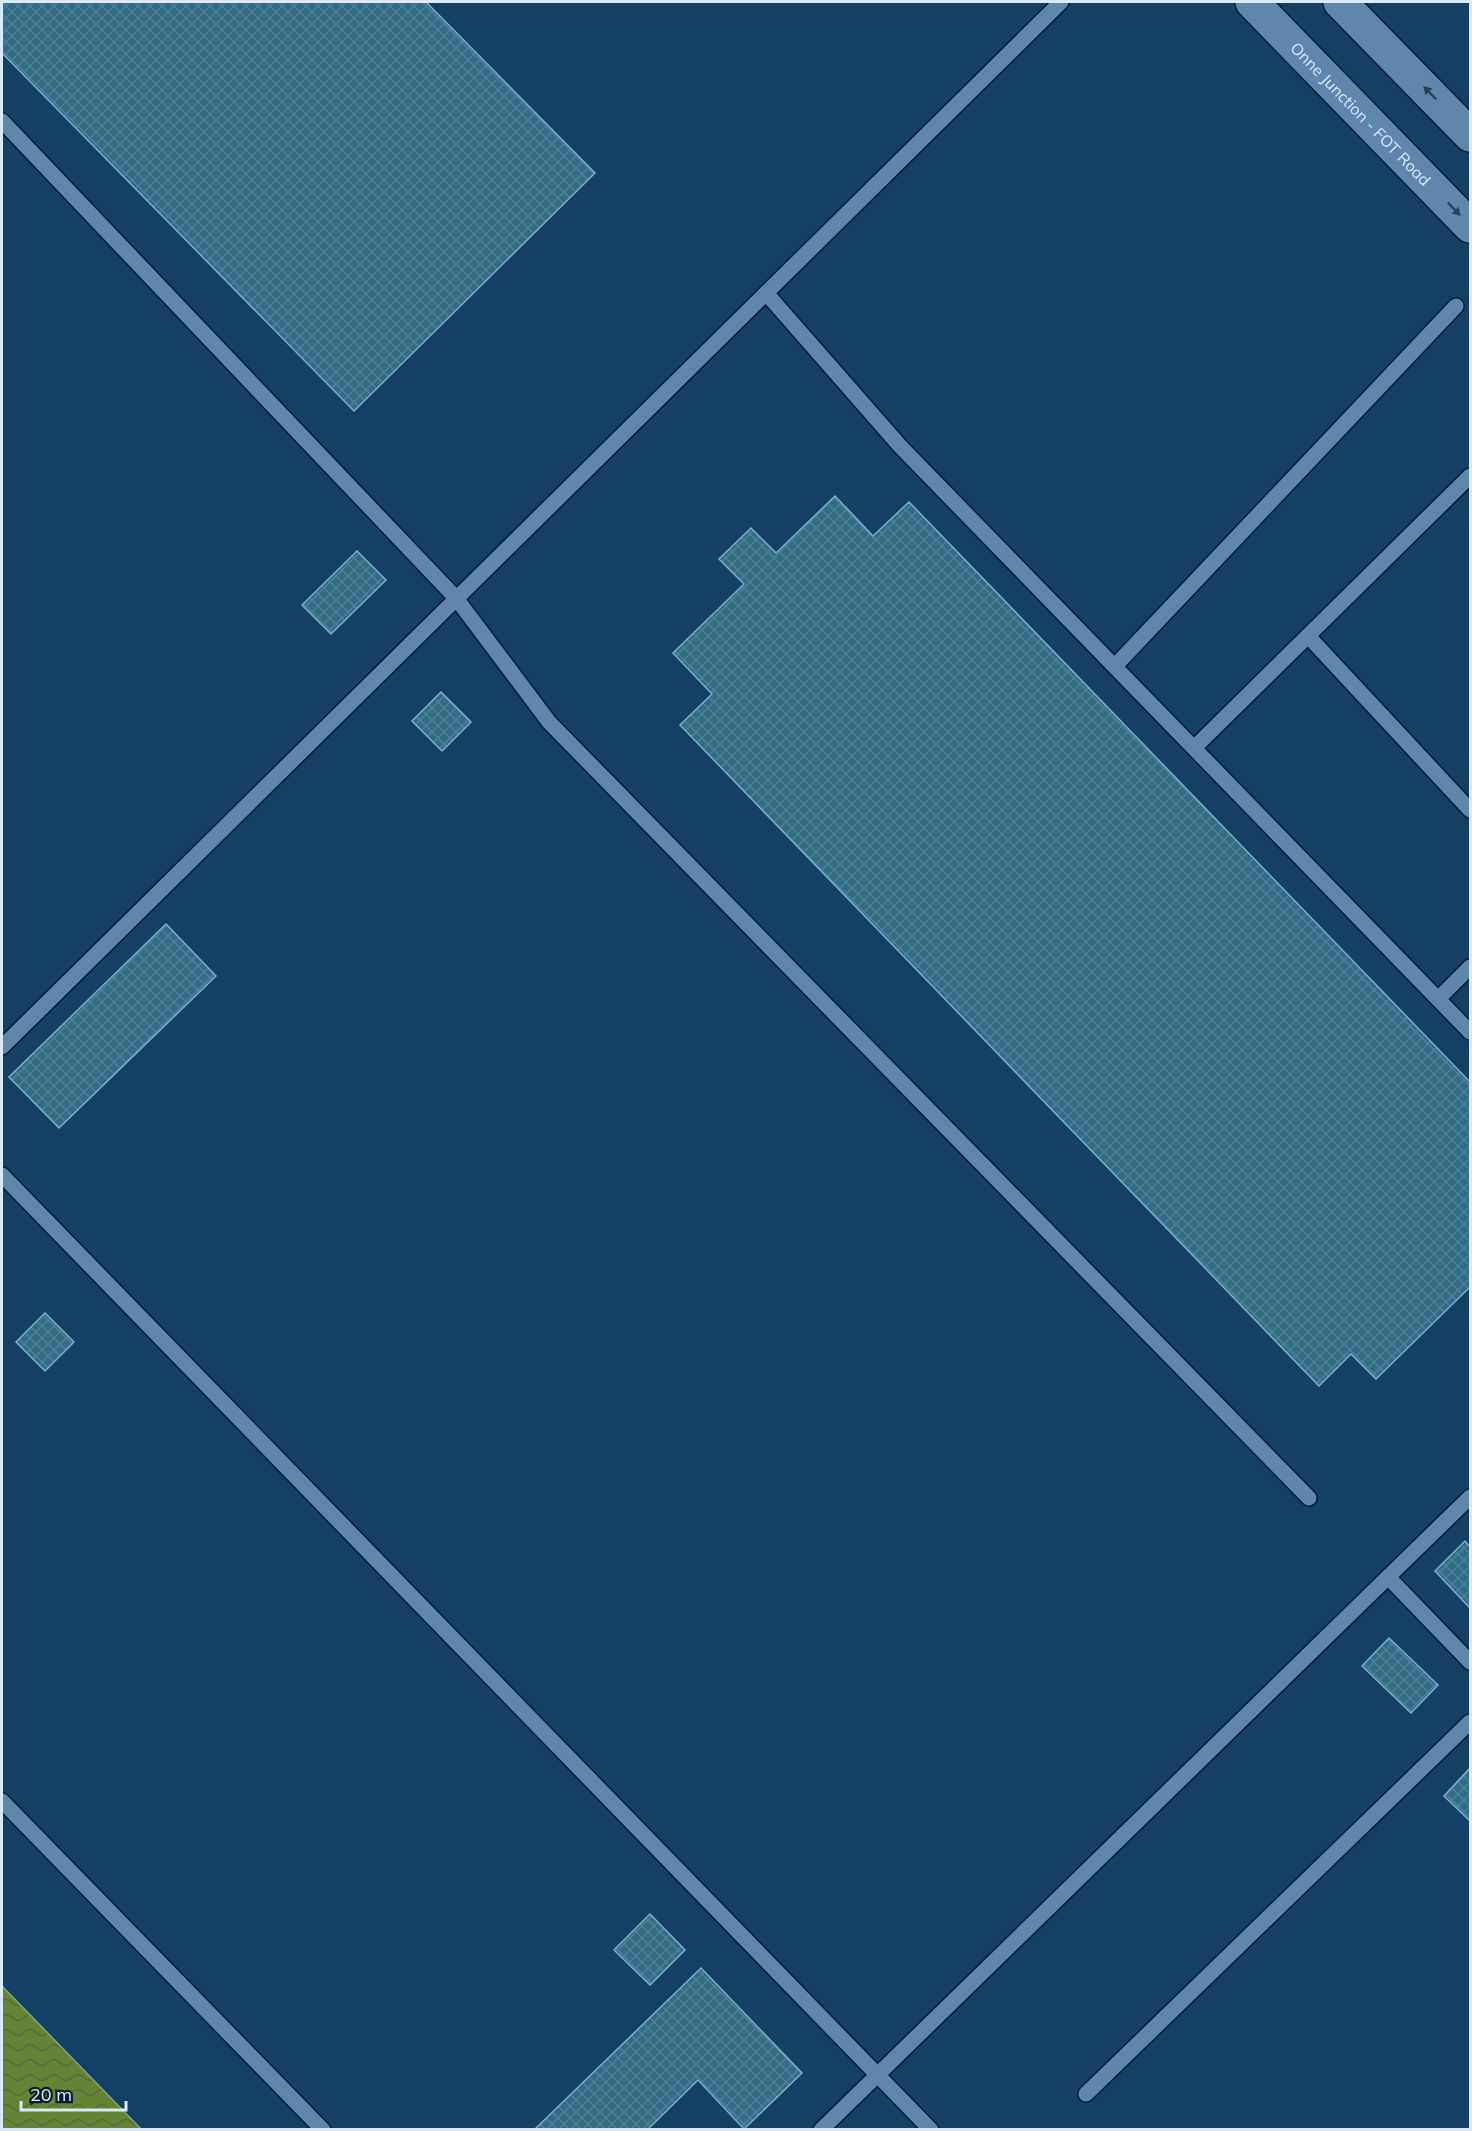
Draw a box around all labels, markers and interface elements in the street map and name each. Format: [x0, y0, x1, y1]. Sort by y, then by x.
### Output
street label: Onne Junction - FOT Road [1286, 38, 1435, 190]
one-way arrow [1423, 86, 1437, 100]
one-way arrow [1447, 201, 1461, 216]
scale bar [21, 2074, 126, 2112]
text: 20 m [30, 2083, 72, 2106]

